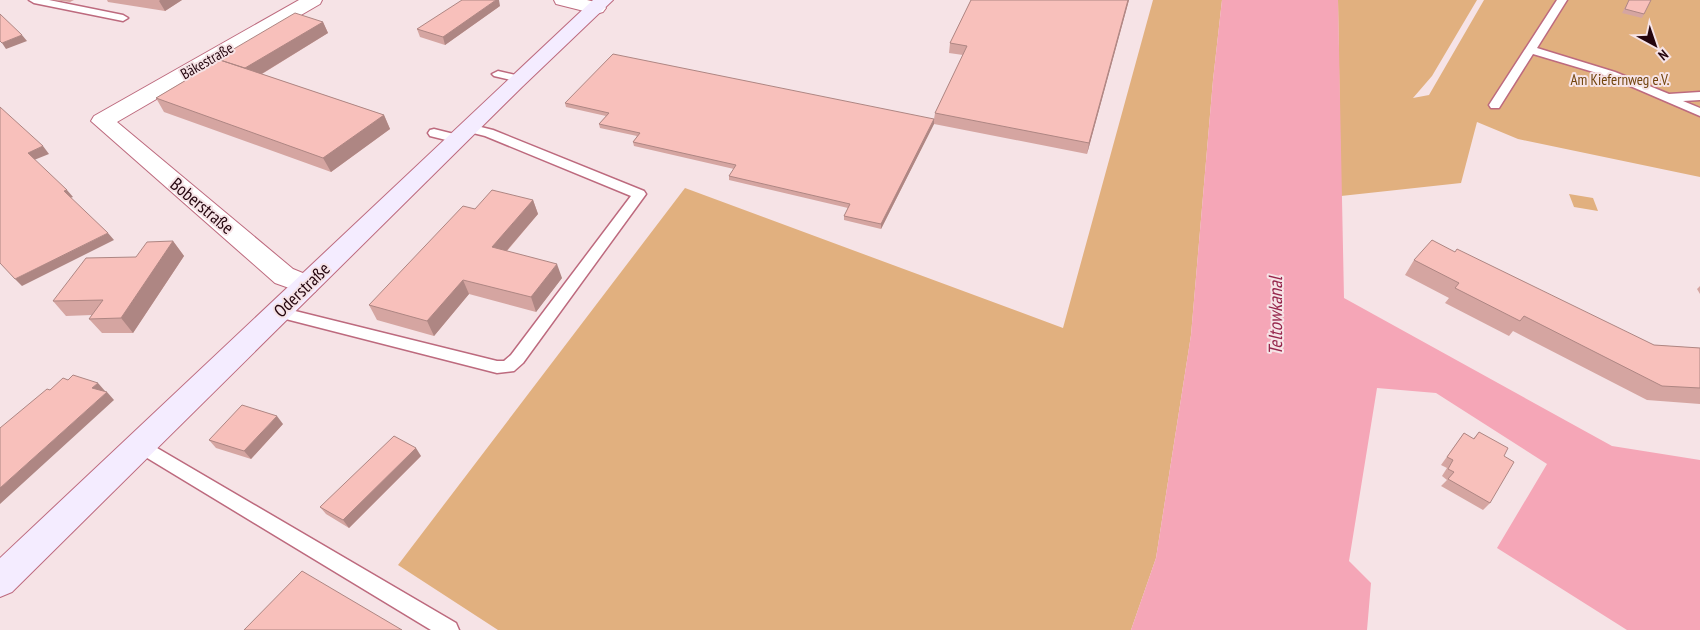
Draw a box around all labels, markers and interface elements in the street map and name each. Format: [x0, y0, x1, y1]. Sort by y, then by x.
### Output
north arrow [1630, 20, 1680, 70]
street label: Bäkestraße [177, 38, 237, 83]
text: N [1655, 46, 1672, 64]
park label: Am Kiefernweg e.V. [1570, 70, 1670, 89]
street label: Boberstraße [166, 172, 239, 239]
street label: Oderstraße [269, 257, 335, 322]
water label: Teltowkanal [1263, 275, 1287, 355]

